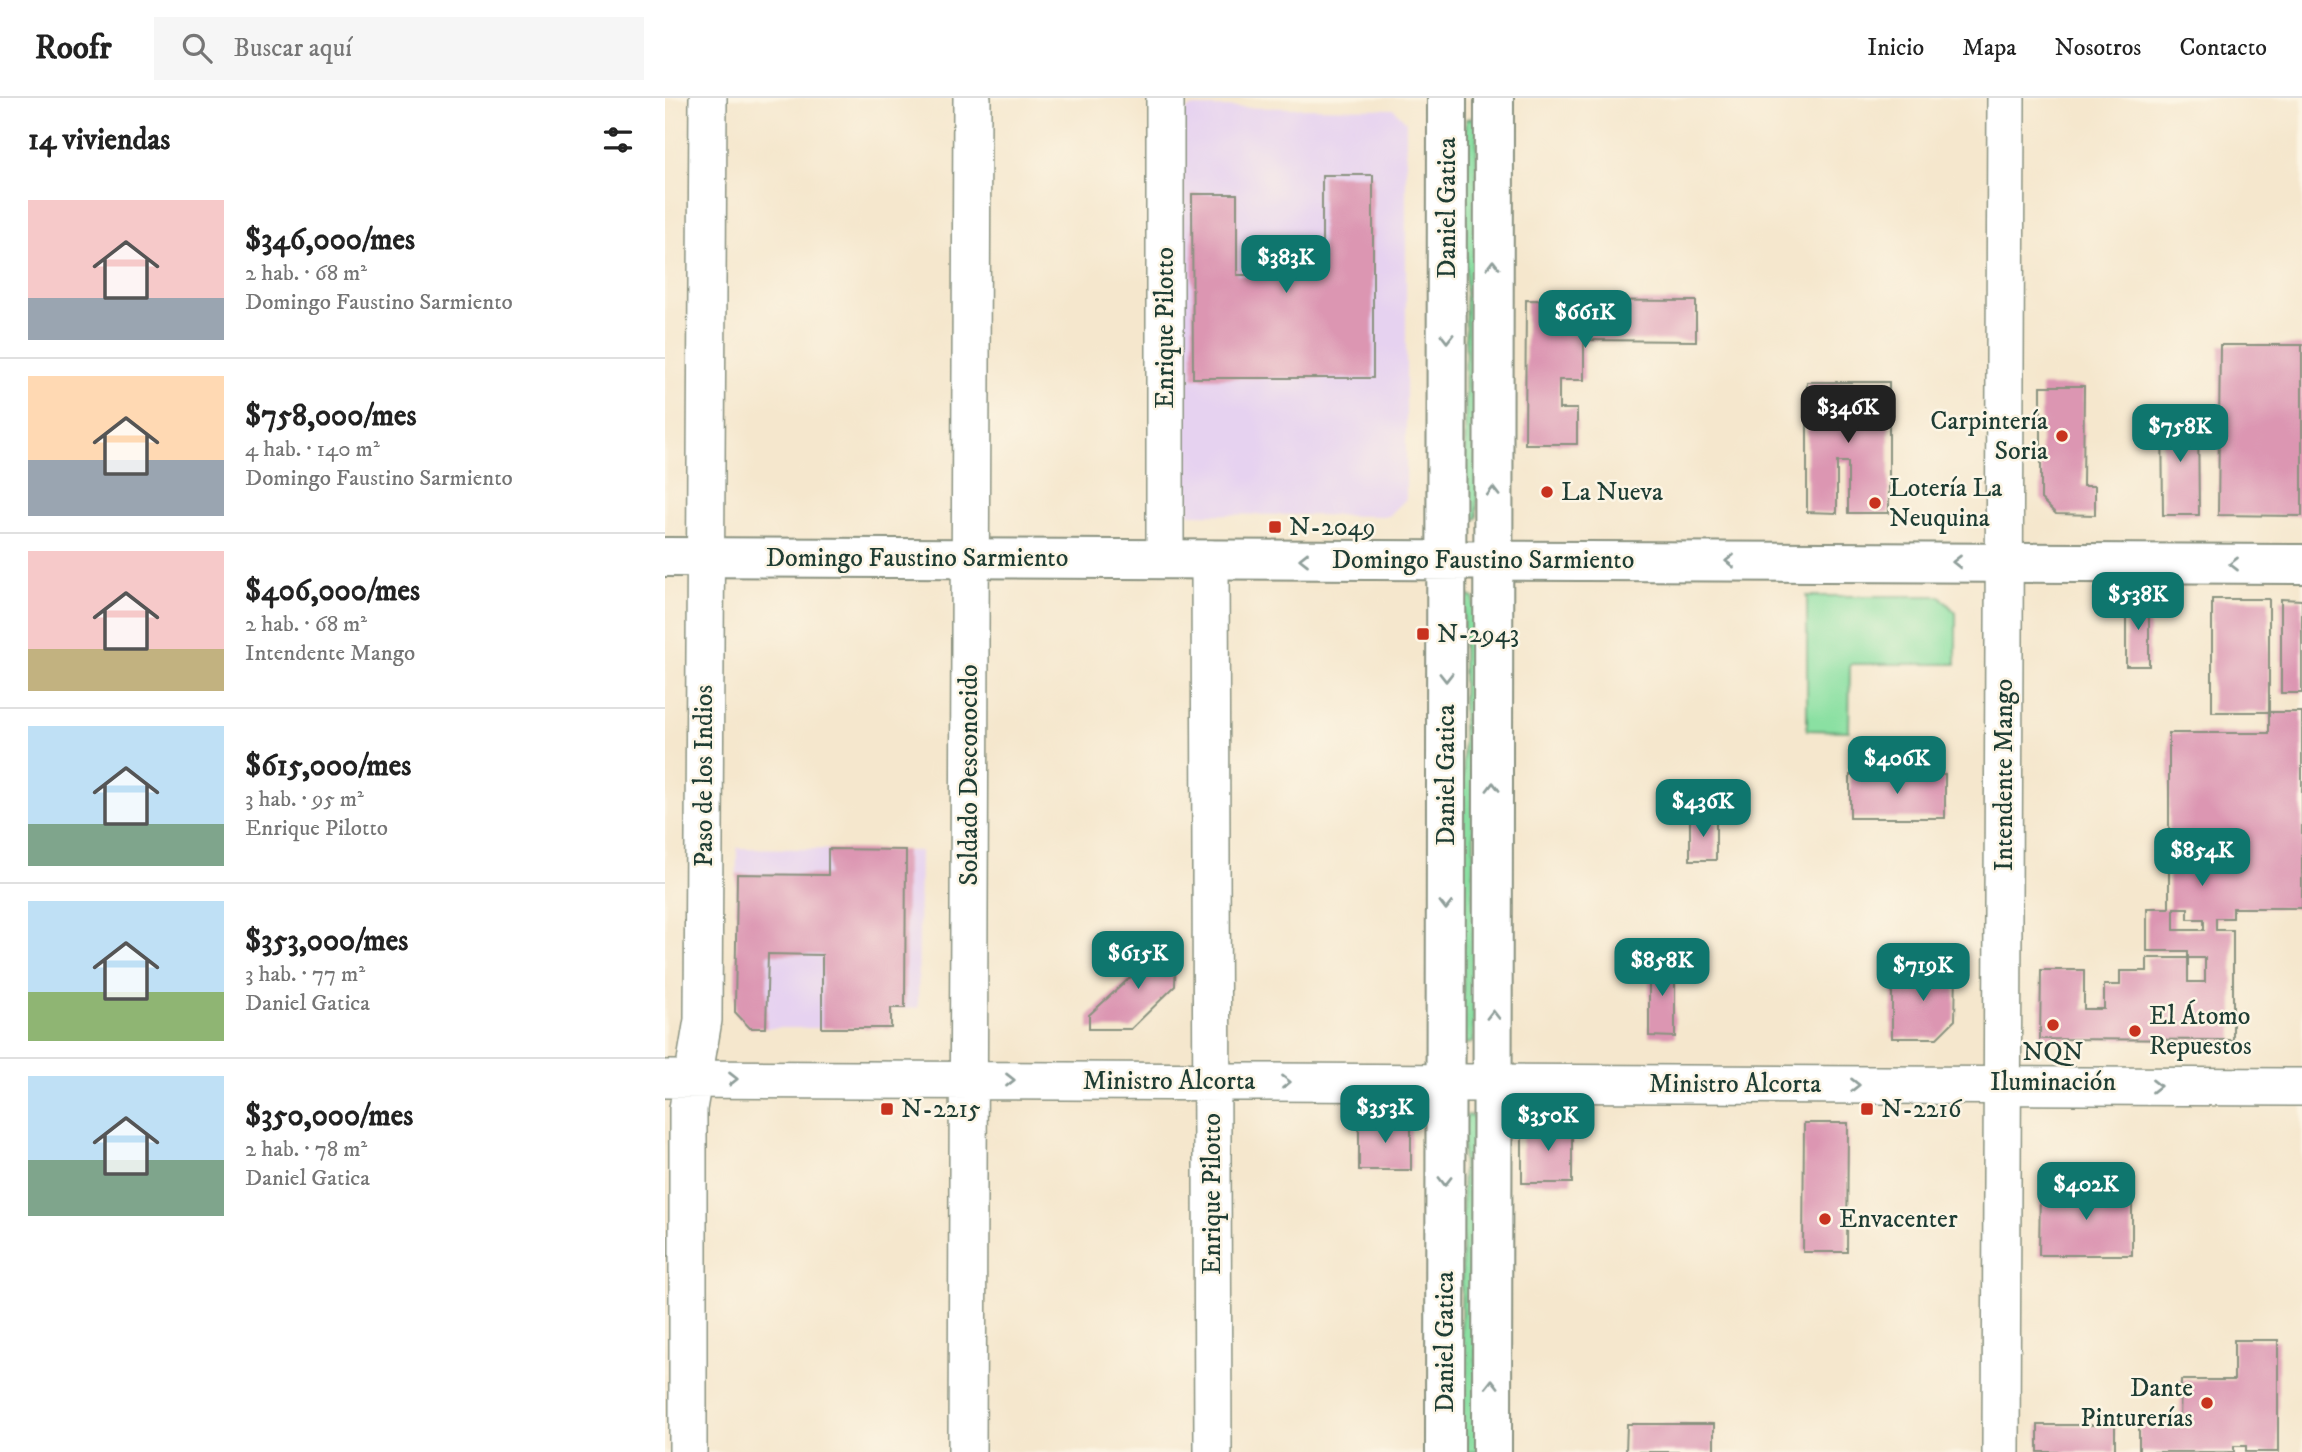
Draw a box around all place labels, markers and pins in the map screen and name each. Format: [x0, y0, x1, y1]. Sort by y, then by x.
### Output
pin: $383K [1237, 236, 1335, 295]
pin: $661K [1536, 290, 1634, 350]
pin: $346K [1799, 386, 1897, 445]
pin: $758K [2131, 404, 2229, 464]
place label: Carpintería Soria [1930, 405, 2048, 468]
marker: Carpintería Soria [2054, 428, 2070, 444]
place label: Lotería La Neuquina [1889, 472, 2002, 535]
place label: La Nueva [1561, 476, 1663, 509]
marker: La Nueva [1539, 484, 1555, 500]
marker: Lotería La Neuquina [1867, 495, 1883, 511]
place label: N-2049 [1289, 511, 1376, 544]
marker: N-2049 [1267, 519, 1283, 535]
pin: $538K [2089, 573, 2187, 632]
place label: N-2943 [1437, 618, 1519, 651]
marker: N-2943 [1415, 626, 1431, 642]
pin: $406K [1848, 736, 1946, 796]
pin: $436K [1654, 780, 1752, 839]
pin: $854K [2153, 828, 2251, 888]
pin: $615K [1089, 932, 1187, 991]
pin: $858K [1613, 939, 1711, 998]
pin: $719K [1874, 944, 1972, 1003]
place label: El Átomo Repuestos [2149, 999, 2252, 1063]
marker: NQN Iluminación [2045, 1017, 2061, 1033]
marker: El Átomo Repuestos [2127, 1023, 2143, 1039]
place label: NQN Iluminación [1990, 1036, 2116, 1099]
pin: $353K [1336, 1086, 1434, 1145]
place label: N-2215 [901, 1093, 981, 1126]
place label: N-2216 [1881, 1093, 1963, 1126]
pin: $350K [1499, 1094, 1597, 1153]
marker: N-2215 [879, 1101, 895, 1117]
marker: N-2216 [1859, 1101, 1875, 1117]
pin: $402K [2037, 1162, 2135, 1222]
place label: Envacenter [1839, 1203, 1958, 1236]
marker: Envacenter [1817, 1211, 1833, 1227]
place label: Dante Pinturerías [2080, 1372, 2193, 1435]
marker: Dante Pinturerías [2199, 1395, 2215, 1411]

